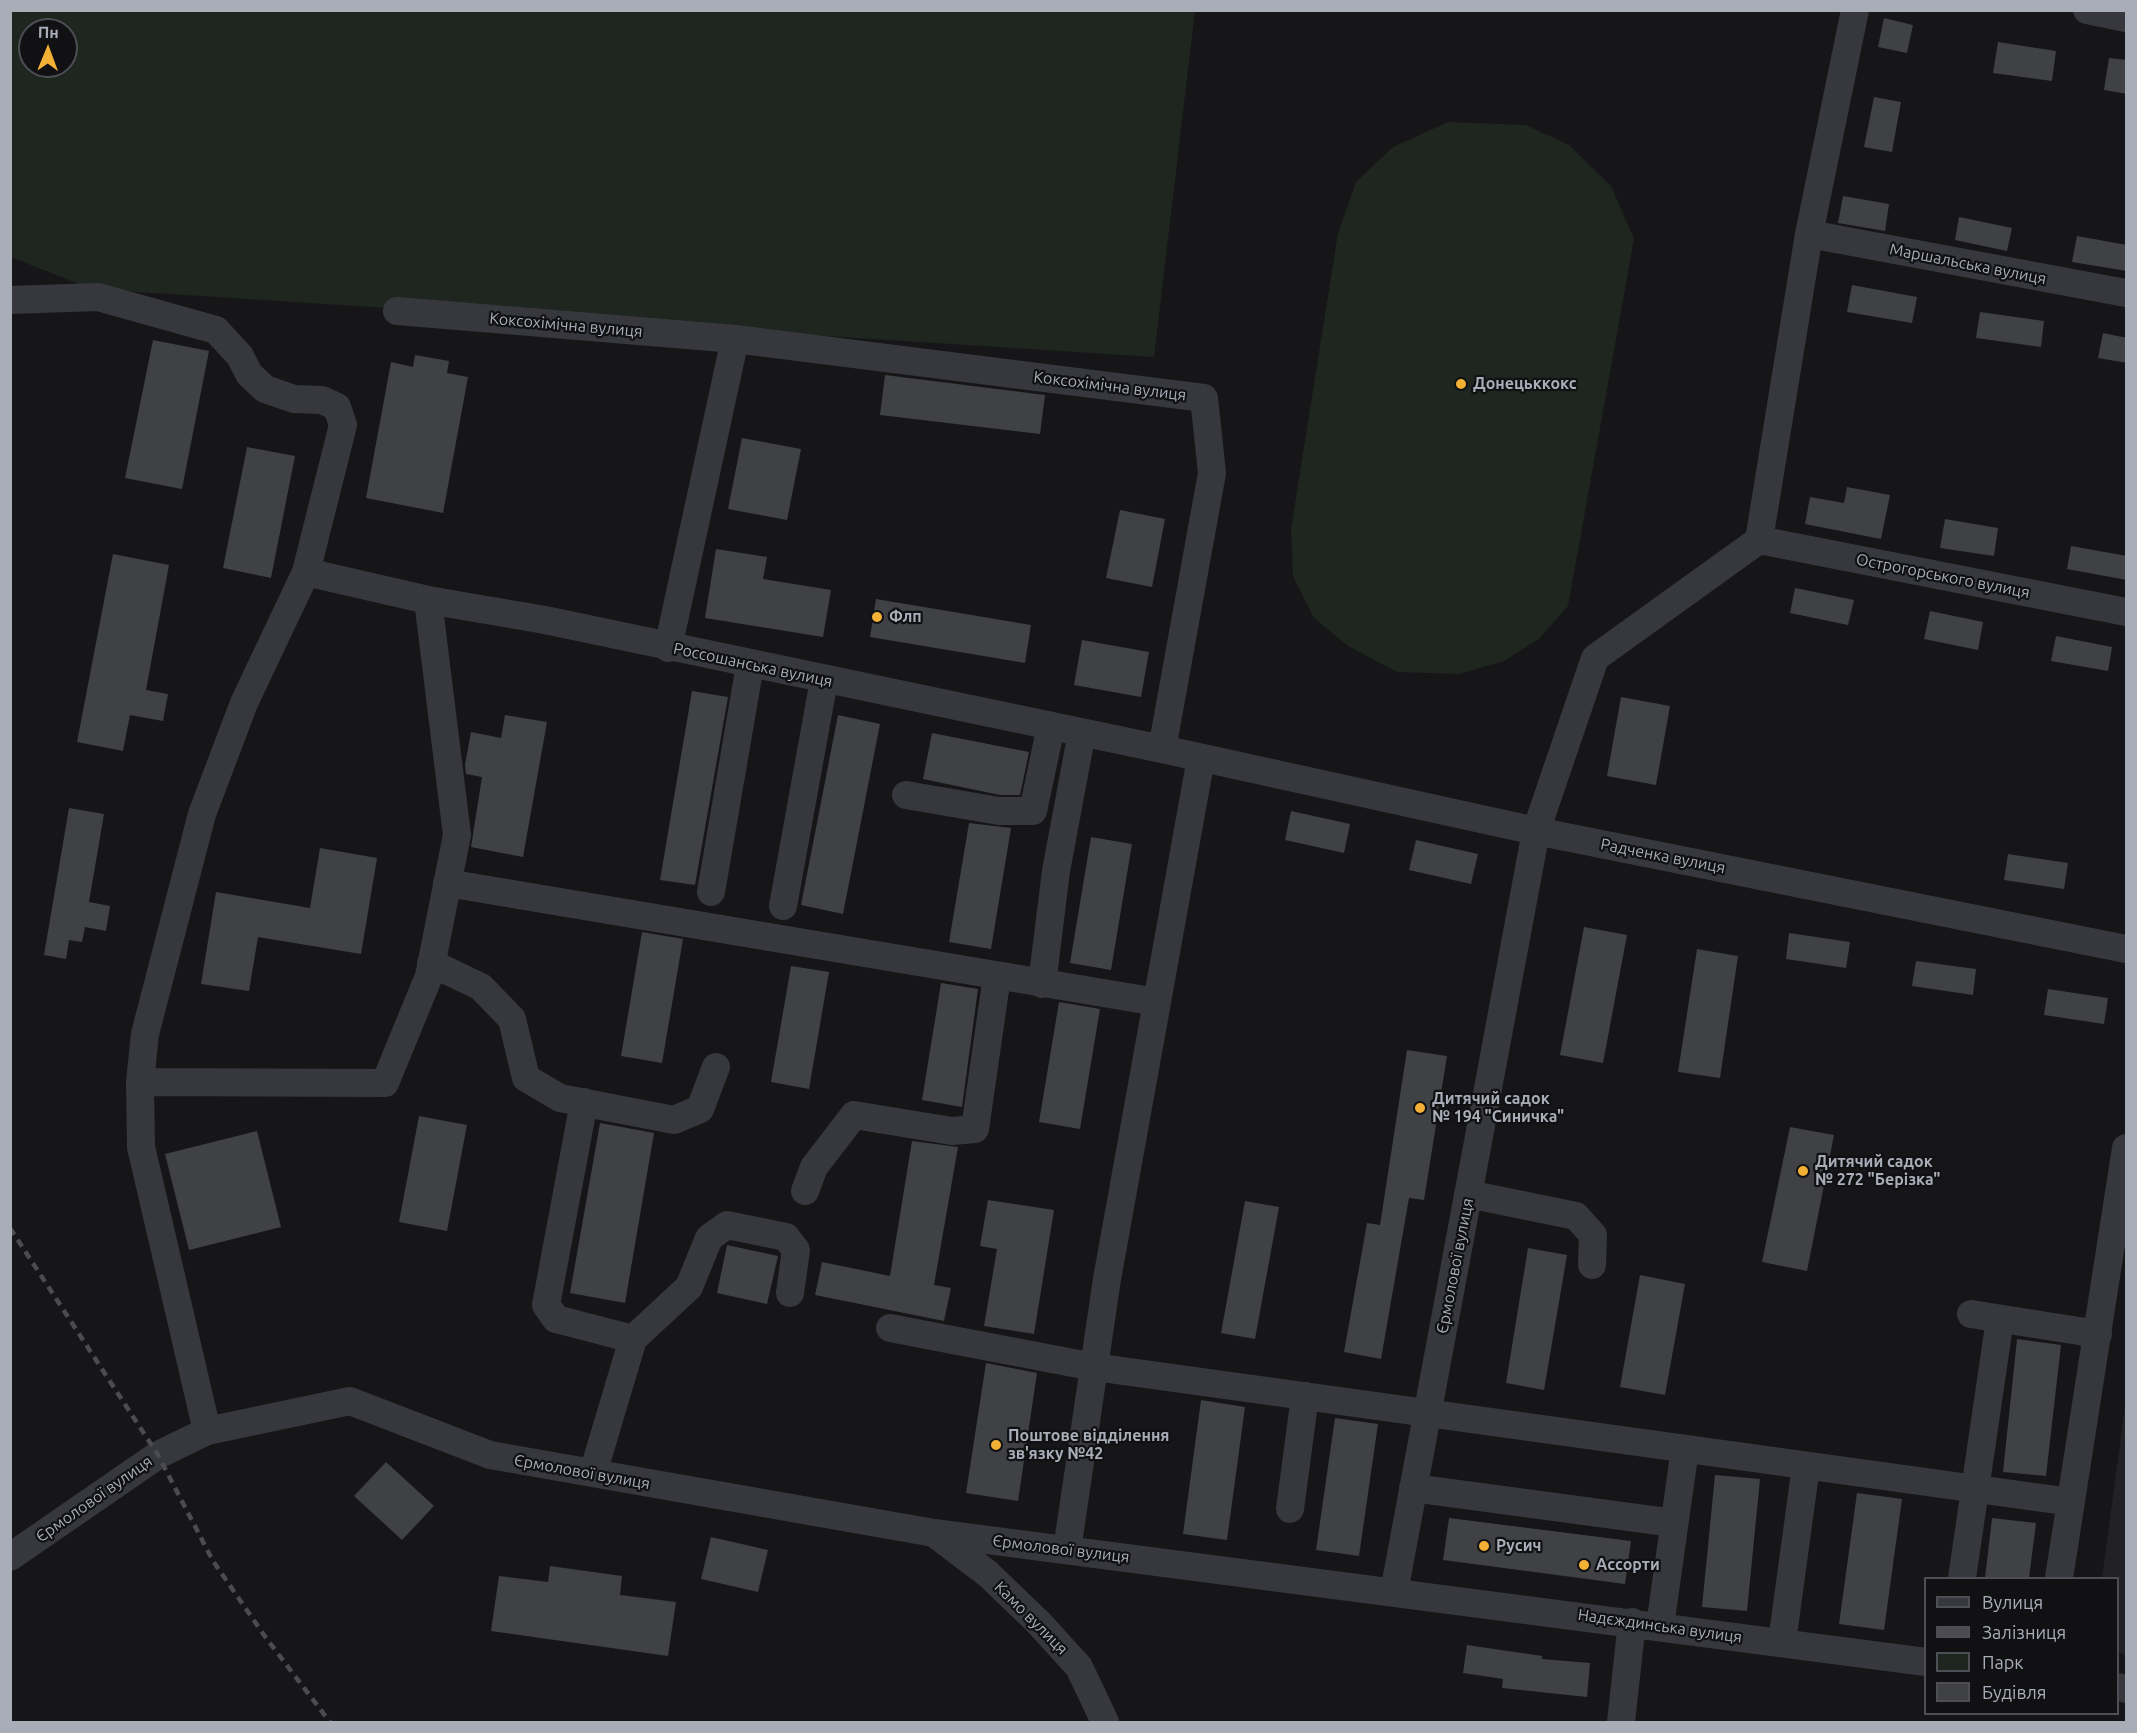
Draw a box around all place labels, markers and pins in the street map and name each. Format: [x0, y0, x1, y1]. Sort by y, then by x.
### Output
place label: Донецьккокс [1473, 374, 1577, 394]
marker: Донецьккокс [1454, 377, 1468, 391]
place label: Флп [889, 607, 922, 627]
marker: Флп [870, 610, 884, 624]
place label: Дитячий садок № 194 "Синичка" [1432, 1089, 1564, 1127]
marker: Дитячий садок № 194 "Синичка" [1413, 1101, 1427, 1115]
place label: Дитячий садок № 272 "Берізка" [1815, 1152, 1941, 1190]
marker: Дитячий садок № 272 "Берізка" [1796, 1164, 1810, 1178]
place label: Поштове відділення зв'язку №42 [1008, 1426, 1170, 1464]
marker: Поштове відділення зв'язку №42 [989, 1438, 1003, 1452]
place label: Русич [1496, 1536, 1541, 1556]
marker: Русич [1477, 1539, 1491, 1553]
place label: Ассорти [1596, 1555, 1660, 1575]
marker: Ассорти [1577, 1558, 1591, 1572]

